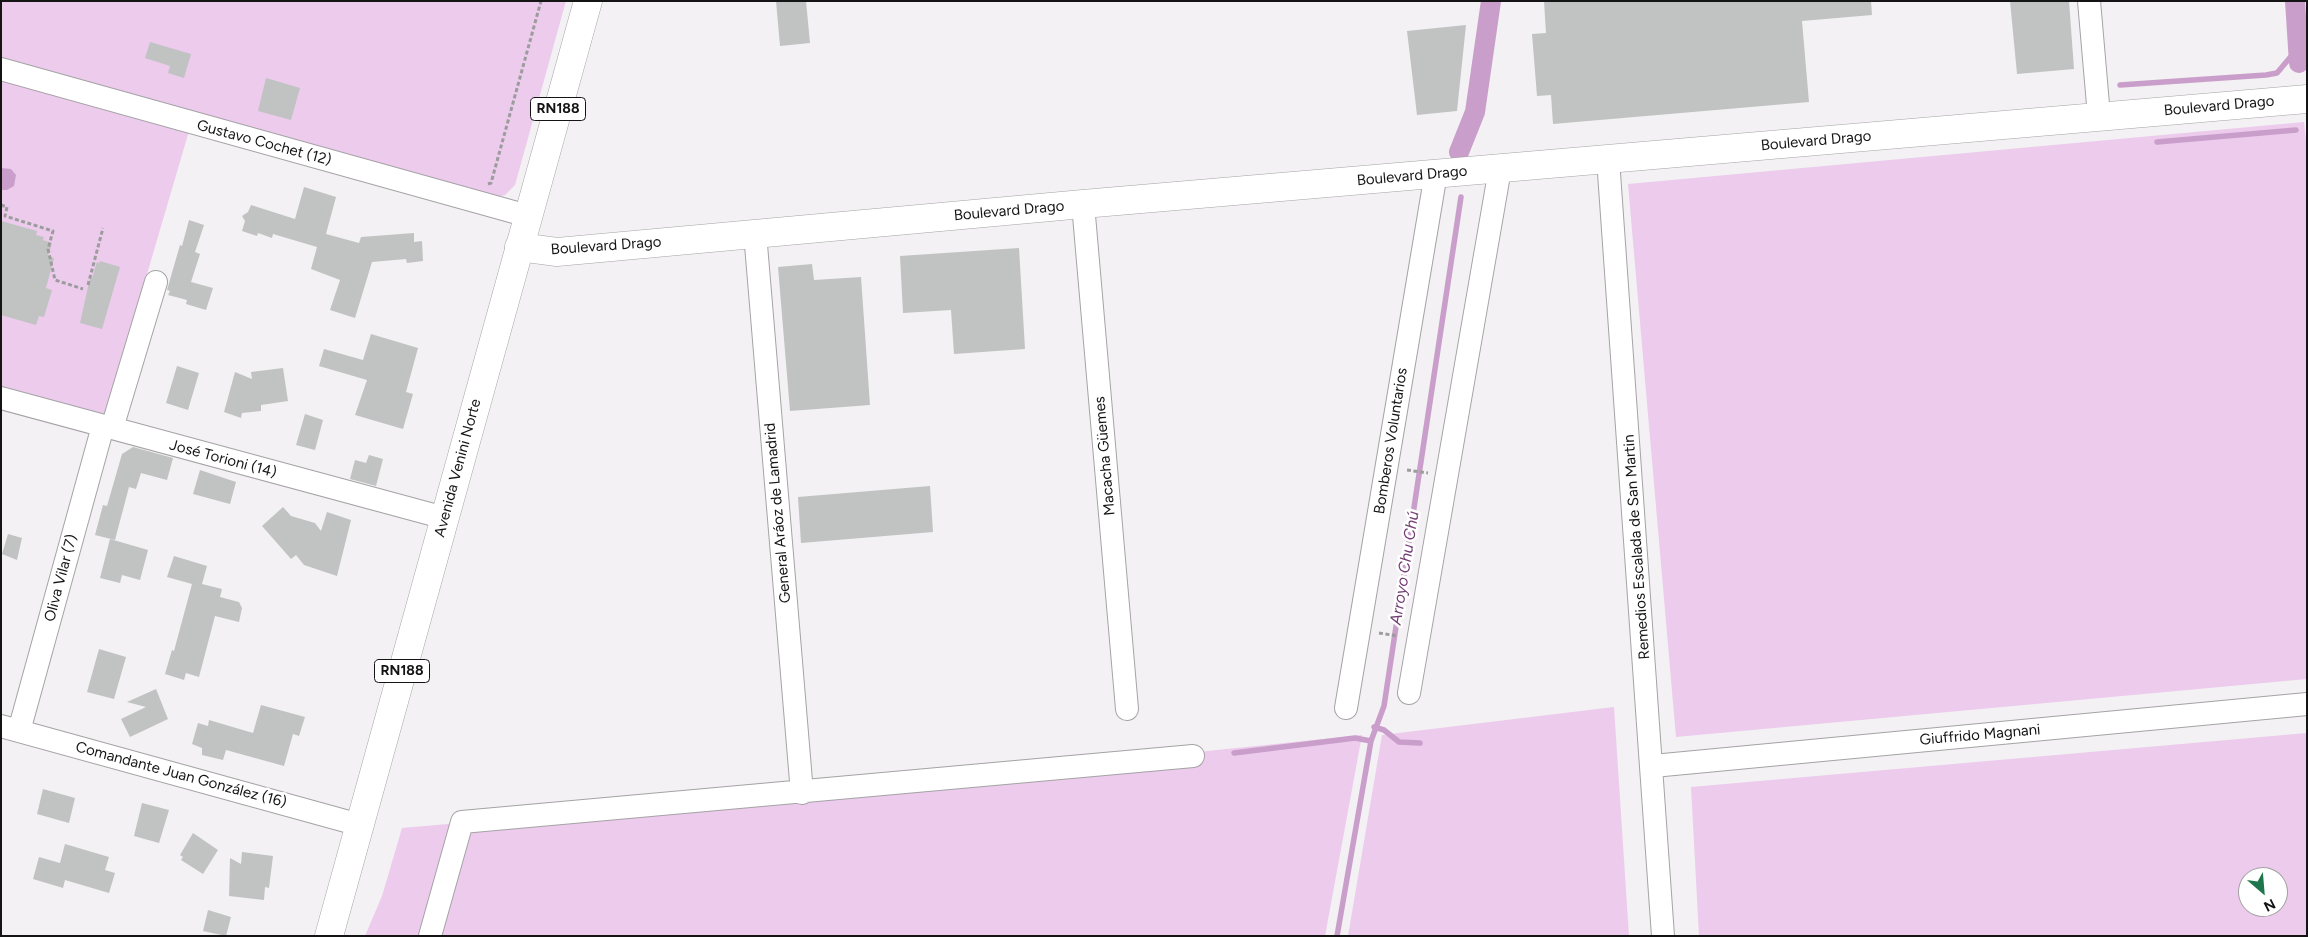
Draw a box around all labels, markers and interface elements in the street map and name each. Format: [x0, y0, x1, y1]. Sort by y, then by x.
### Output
street label: Boulevard Drago [2163, 92, 2275, 120]
road number: RN188 [530, 98, 586, 120]
street label: Gustavo Cochet (12) [195, 116, 333, 170]
street label: Boulevard Drago [1760, 127, 1872, 155]
street label: Boulevard Drago [1356, 162, 1468, 190]
street label: Boulevard Drago [953, 197, 1065, 225]
street label: Boulevard Drago [550, 233, 662, 259]
street label: Bomberos Voluntarios [1371, 366, 1411, 516]
street label: Macacha Güemes [1091, 396, 1119, 516]
street label: Avenida Venini Norte [431, 397, 485, 539]
street label: General Aráoz de Lamadrid [761, 422, 795, 604]
street label: Remedios Escalada de San Martin [1620, 434, 1654, 660]
street label: José Torioni (14) [167, 436, 279, 482]
water label: Arroyo Chu Chú [1387, 510, 1423, 626]
street label: Oliva Vilar (7) [41, 532, 81, 624]
road number: RN188 [374, 659, 430, 682]
street label: Giuffrido Magnani [1919, 721, 2041, 749]
street label: Comandante Juan González (16) [74, 738, 288, 812]
north arrow [2238, 867, 2288, 917]
text: N [2261, 895, 2278, 915]

